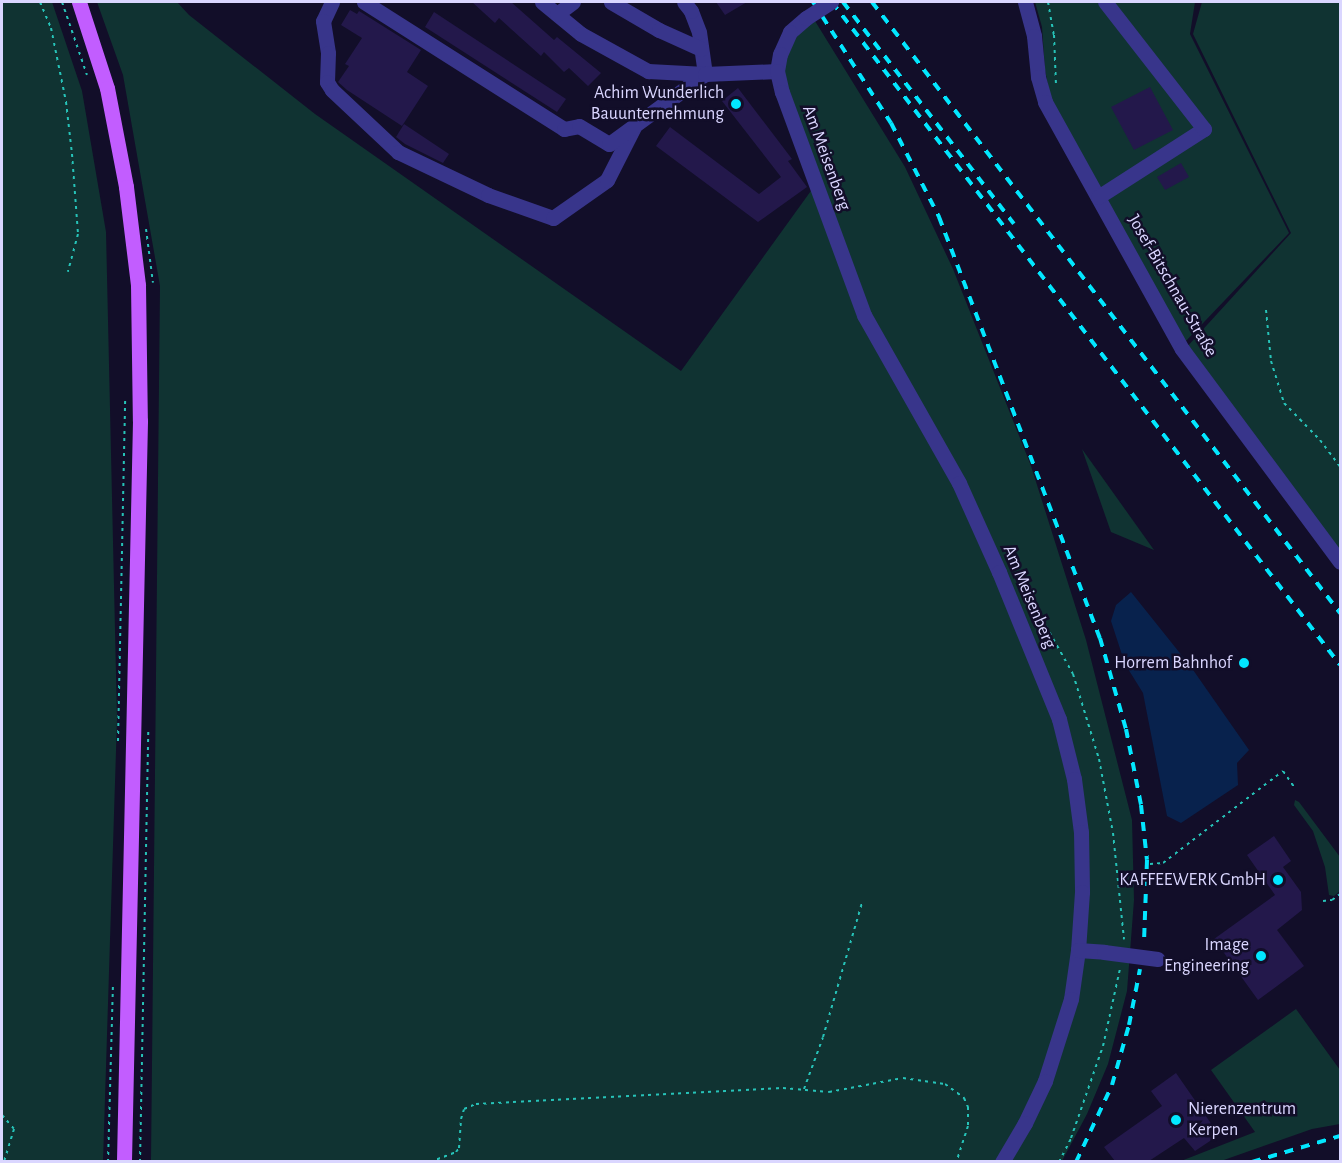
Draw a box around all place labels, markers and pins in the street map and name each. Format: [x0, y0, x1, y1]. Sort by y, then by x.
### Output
place label: Achim Wunderlich Bauunternehmung [591, 83, 724, 125]
marker: Achim Wunderlich Bauunternehmung [729, 97, 743, 111]
place label: Horrem Bahnhof [1114, 652, 1232, 674]
marker: Horrem Bahnhof [1237, 656, 1251, 670]
place label: KAFFEEWERK GmbH [1119, 869, 1266, 891]
marker: KAFFEEWERK GmbH [1271, 873, 1285, 887]
place label: Image Engineering [1164, 935, 1249, 978]
marker: Image Engineering [1254, 949, 1268, 963]
place label: Nierenzentrum Kerpen [1188, 1099, 1296, 1142]
marker: Nierenzentrum Kerpen [1169, 1113, 1183, 1127]

